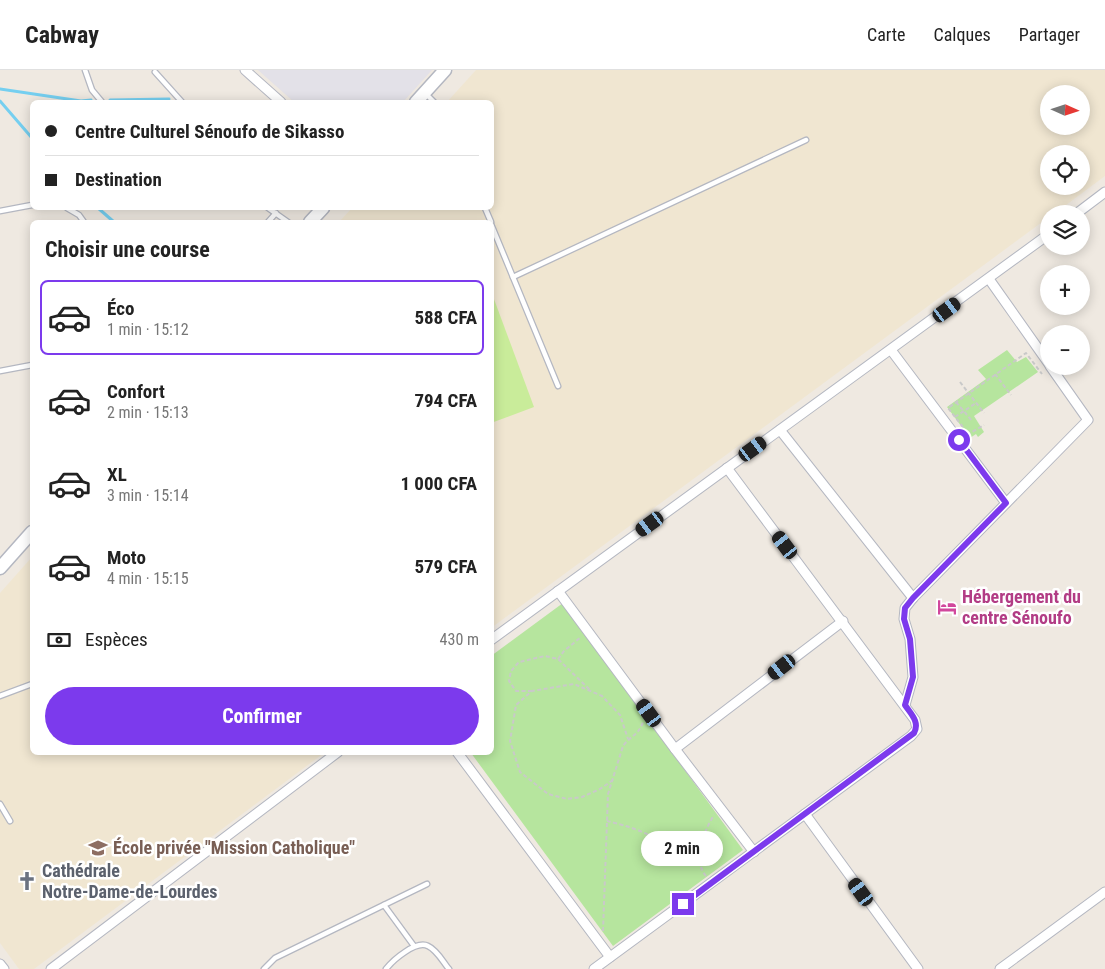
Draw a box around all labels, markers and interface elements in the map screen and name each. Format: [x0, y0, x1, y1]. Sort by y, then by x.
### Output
text: Cabway [25, 21, 99, 49]
text: Carte [867, 24, 906, 45]
text: Calques [934, 24, 991, 45]
text: Partager [1019, 24, 1080, 45]
north arrow [1040, 85, 1090, 135]
map controls [1040, 85, 1090, 375]
text: Centre Culturel Sénoufo de Sikasso [75, 120, 344, 143]
button: locate [1040, 145, 1090, 195]
text: Destination [75, 168, 162, 191]
button: layers [1040, 205, 1090, 255]
text: Choisir une course [45, 237, 210, 262]
button: + [1040, 265, 1090, 315]
icon: car [47, 295, 92, 340]
car [930, 295, 963, 325]
text: Éco [107, 297, 134, 320]
text: 588 CFA [414, 306, 477, 329]
text: 1 min · 15:12 [107, 320, 189, 339]
button: − [1040, 325, 1090, 375]
icon: car [47, 378, 92, 423]
text: Confort [107, 380, 165, 403]
text: 794 CFA [414, 389, 477, 412]
text: 2 min · 15:13 [107, 403, 189, 422]
route start [948, 429, 970, 451]
car [736, 434, 769, 464]
icon: car [47, 461, 92, 506]
text: XL [107, 463, 127, 486]
text: 1 000 CFA [400, 472, 477, 495]
text: 3 min · 15:14 [107, 486, 189, 505]
car [633, 509, 666, 539]
car [769, 529, 800, 561]
icon: car [47, 544, 92, 589]
text: Moto [107, 546, 146, 569]
text: 579 CFA [414, 555, 477, 578]
text: 4 min · 15:15 [107, 569, 189, 588]
place label: Hébergement du centre Sénoufo [962, 586, 1081, 628]
hotel icon: Hébergement du centre Sénoufo [936, 596, 958, 618]
icon: cash [45, 626, 73, 654]
text: Espèces [85, 628, 148, 651]
text: 430 m [440, 630, 479, 649]
car [765, 652, 798, 682]
button: Confirmer [45, 687, 479, 745]
car [634, 696, 663, 730]
callout: 2 min [642, 832, 724, 866]
school or university icon: École privée "Mission Catholique" [87, 837, 109, 859]
place label: École privée "Mission Catholique" [113, 837, 355, 858]
text: 2 min [664, 839, 700, 858]
place label: Cathédrale Notre-Dame-de-Lourdes [42, 860, 217, 902]
church icon: Cathédrale Notre-Dame-de-Lourdes [16, 870, 38, 892]
car [846, 875, 875, 909]
route end [672, 893, 694, 915]

